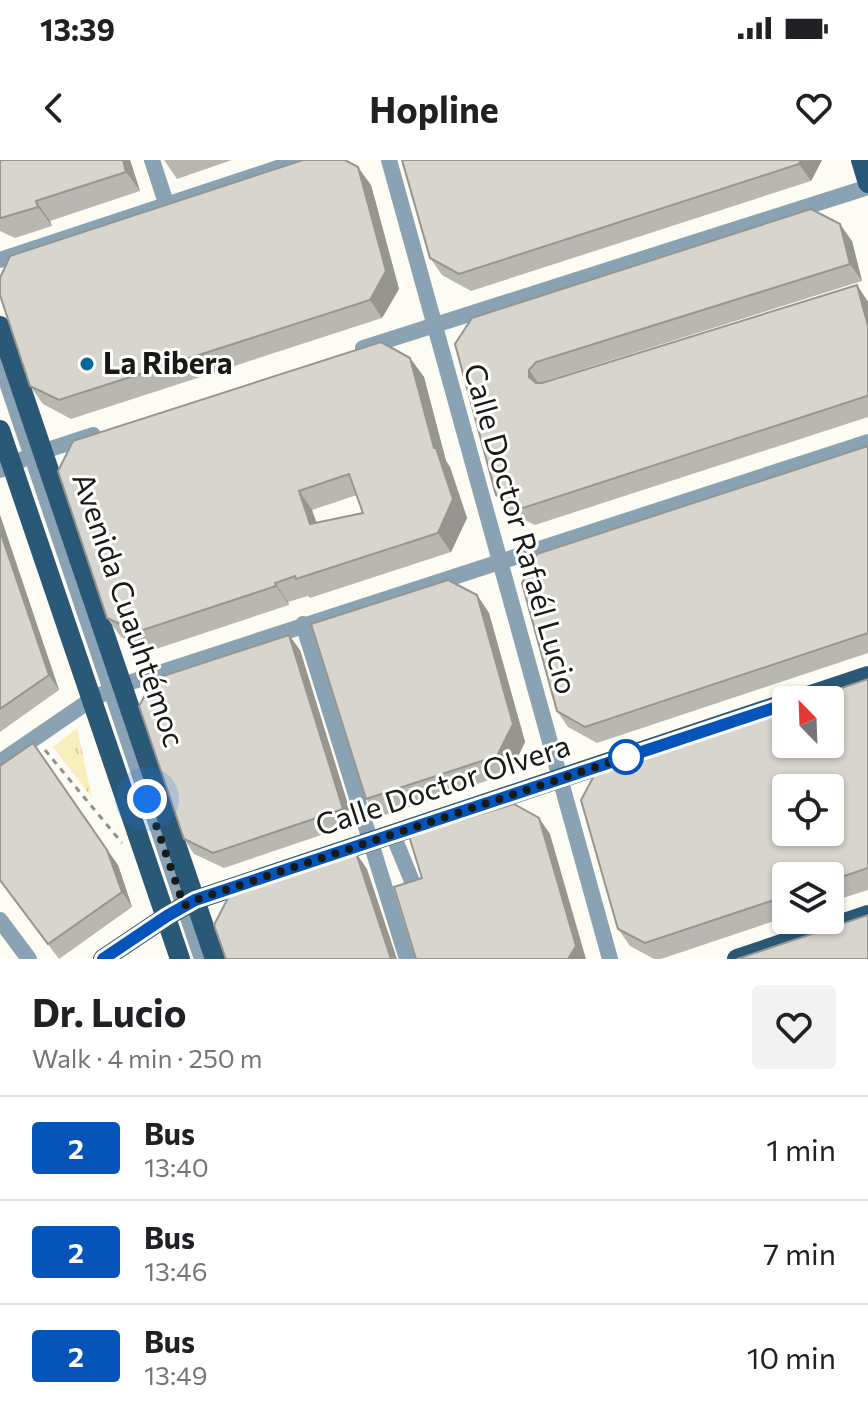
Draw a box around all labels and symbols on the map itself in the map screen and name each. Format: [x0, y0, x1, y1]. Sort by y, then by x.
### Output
place label: La Ribera [103, 343, 233, 380]
marker: La Ribera [78, 355, 96, 373]
street label: Calle Doctor Rafaél Lucio [457, 359, 587, 698]
street label: Avenida Cuauhtémoc [66, 467, 195, 751]
north arrow [772, 686, 844, 758]
street label: Calle Doctor Olvera [310, 725, 574, 842]
unlabelled marker [609, 740, 643, 774]
your location [127, 779, 167, 819]

